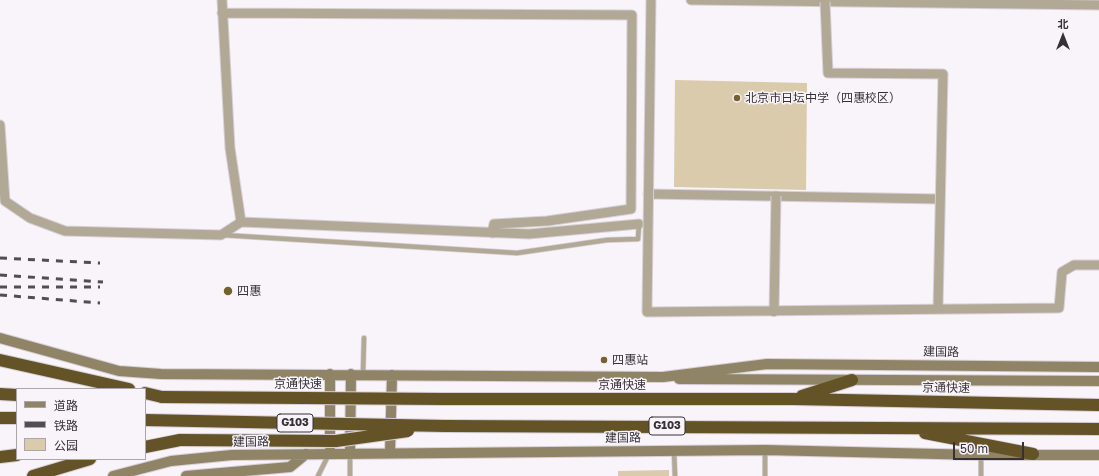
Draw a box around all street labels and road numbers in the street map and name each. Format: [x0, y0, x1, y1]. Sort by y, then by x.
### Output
street label: 建国路 [923, 344, 959, 360]
street label: 京通快速 [274, 377, 322, 391]
street label: 京通快速 [598, 378, 646, 392]
street label: 京通快速 [922, 380, 970, 396]
road number: G103 [277, 414, 313, 432]
road number: G103 [649, 417, 685, 435]
street label: 建国路 [605, 430, 641, 446]
street label: 建国路 [233, 434, 269, 450]

